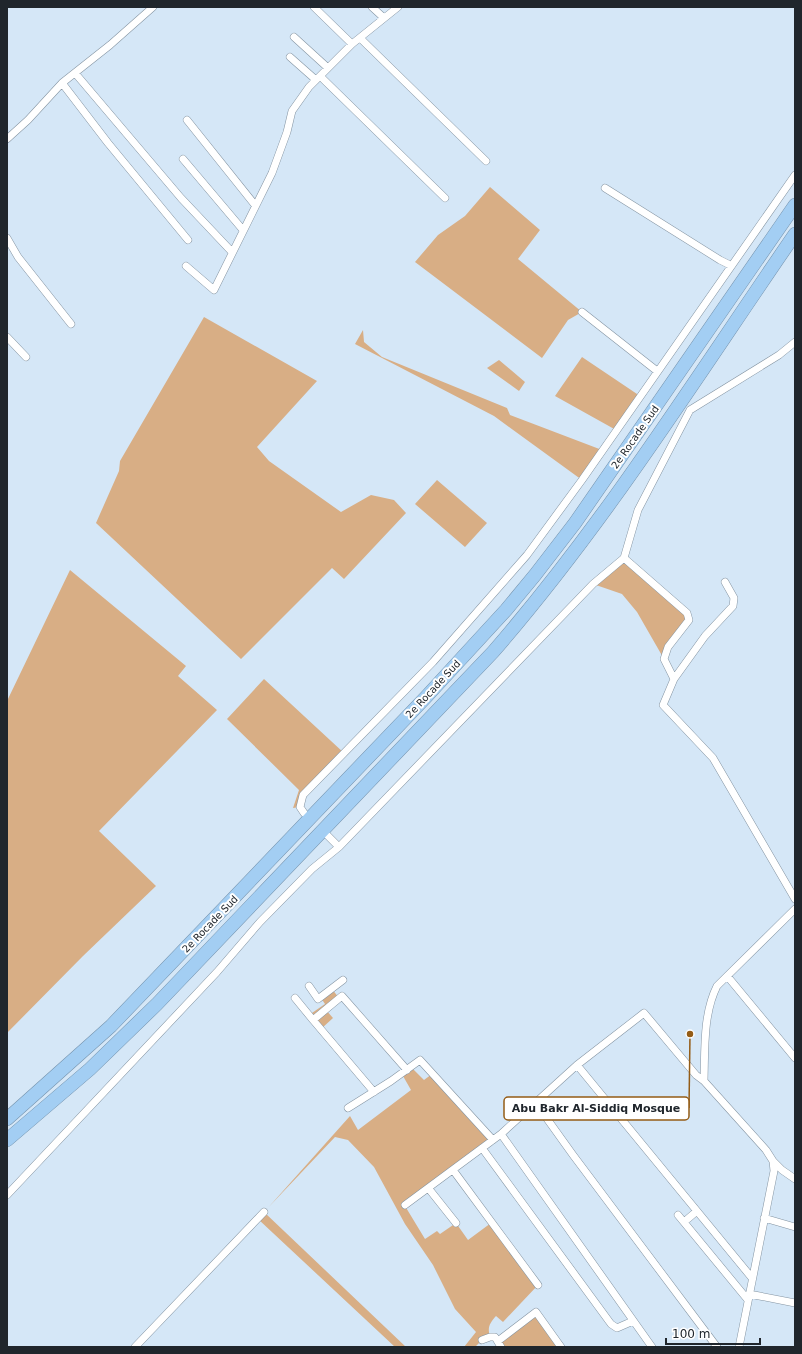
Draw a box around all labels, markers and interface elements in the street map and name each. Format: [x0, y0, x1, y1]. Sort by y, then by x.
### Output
street label: 2e Rocade Sud [609, 403, 661, 471]
street label: 2e Rocade Sud [404, 658, 462, 720]
street label: 2e Rocade Sud [180, 893, 240, 955]
callout: Abu Bakr Al-Siddiq Mosque [504, 1097, 689, 1120]
text: Abu Bakr Al-Siddiq Mosque [512, 1102, 680, 1115]
scale bar [666, 1320, 760, 1346]
text: 100 m [672, 1327, 710, 1341]

